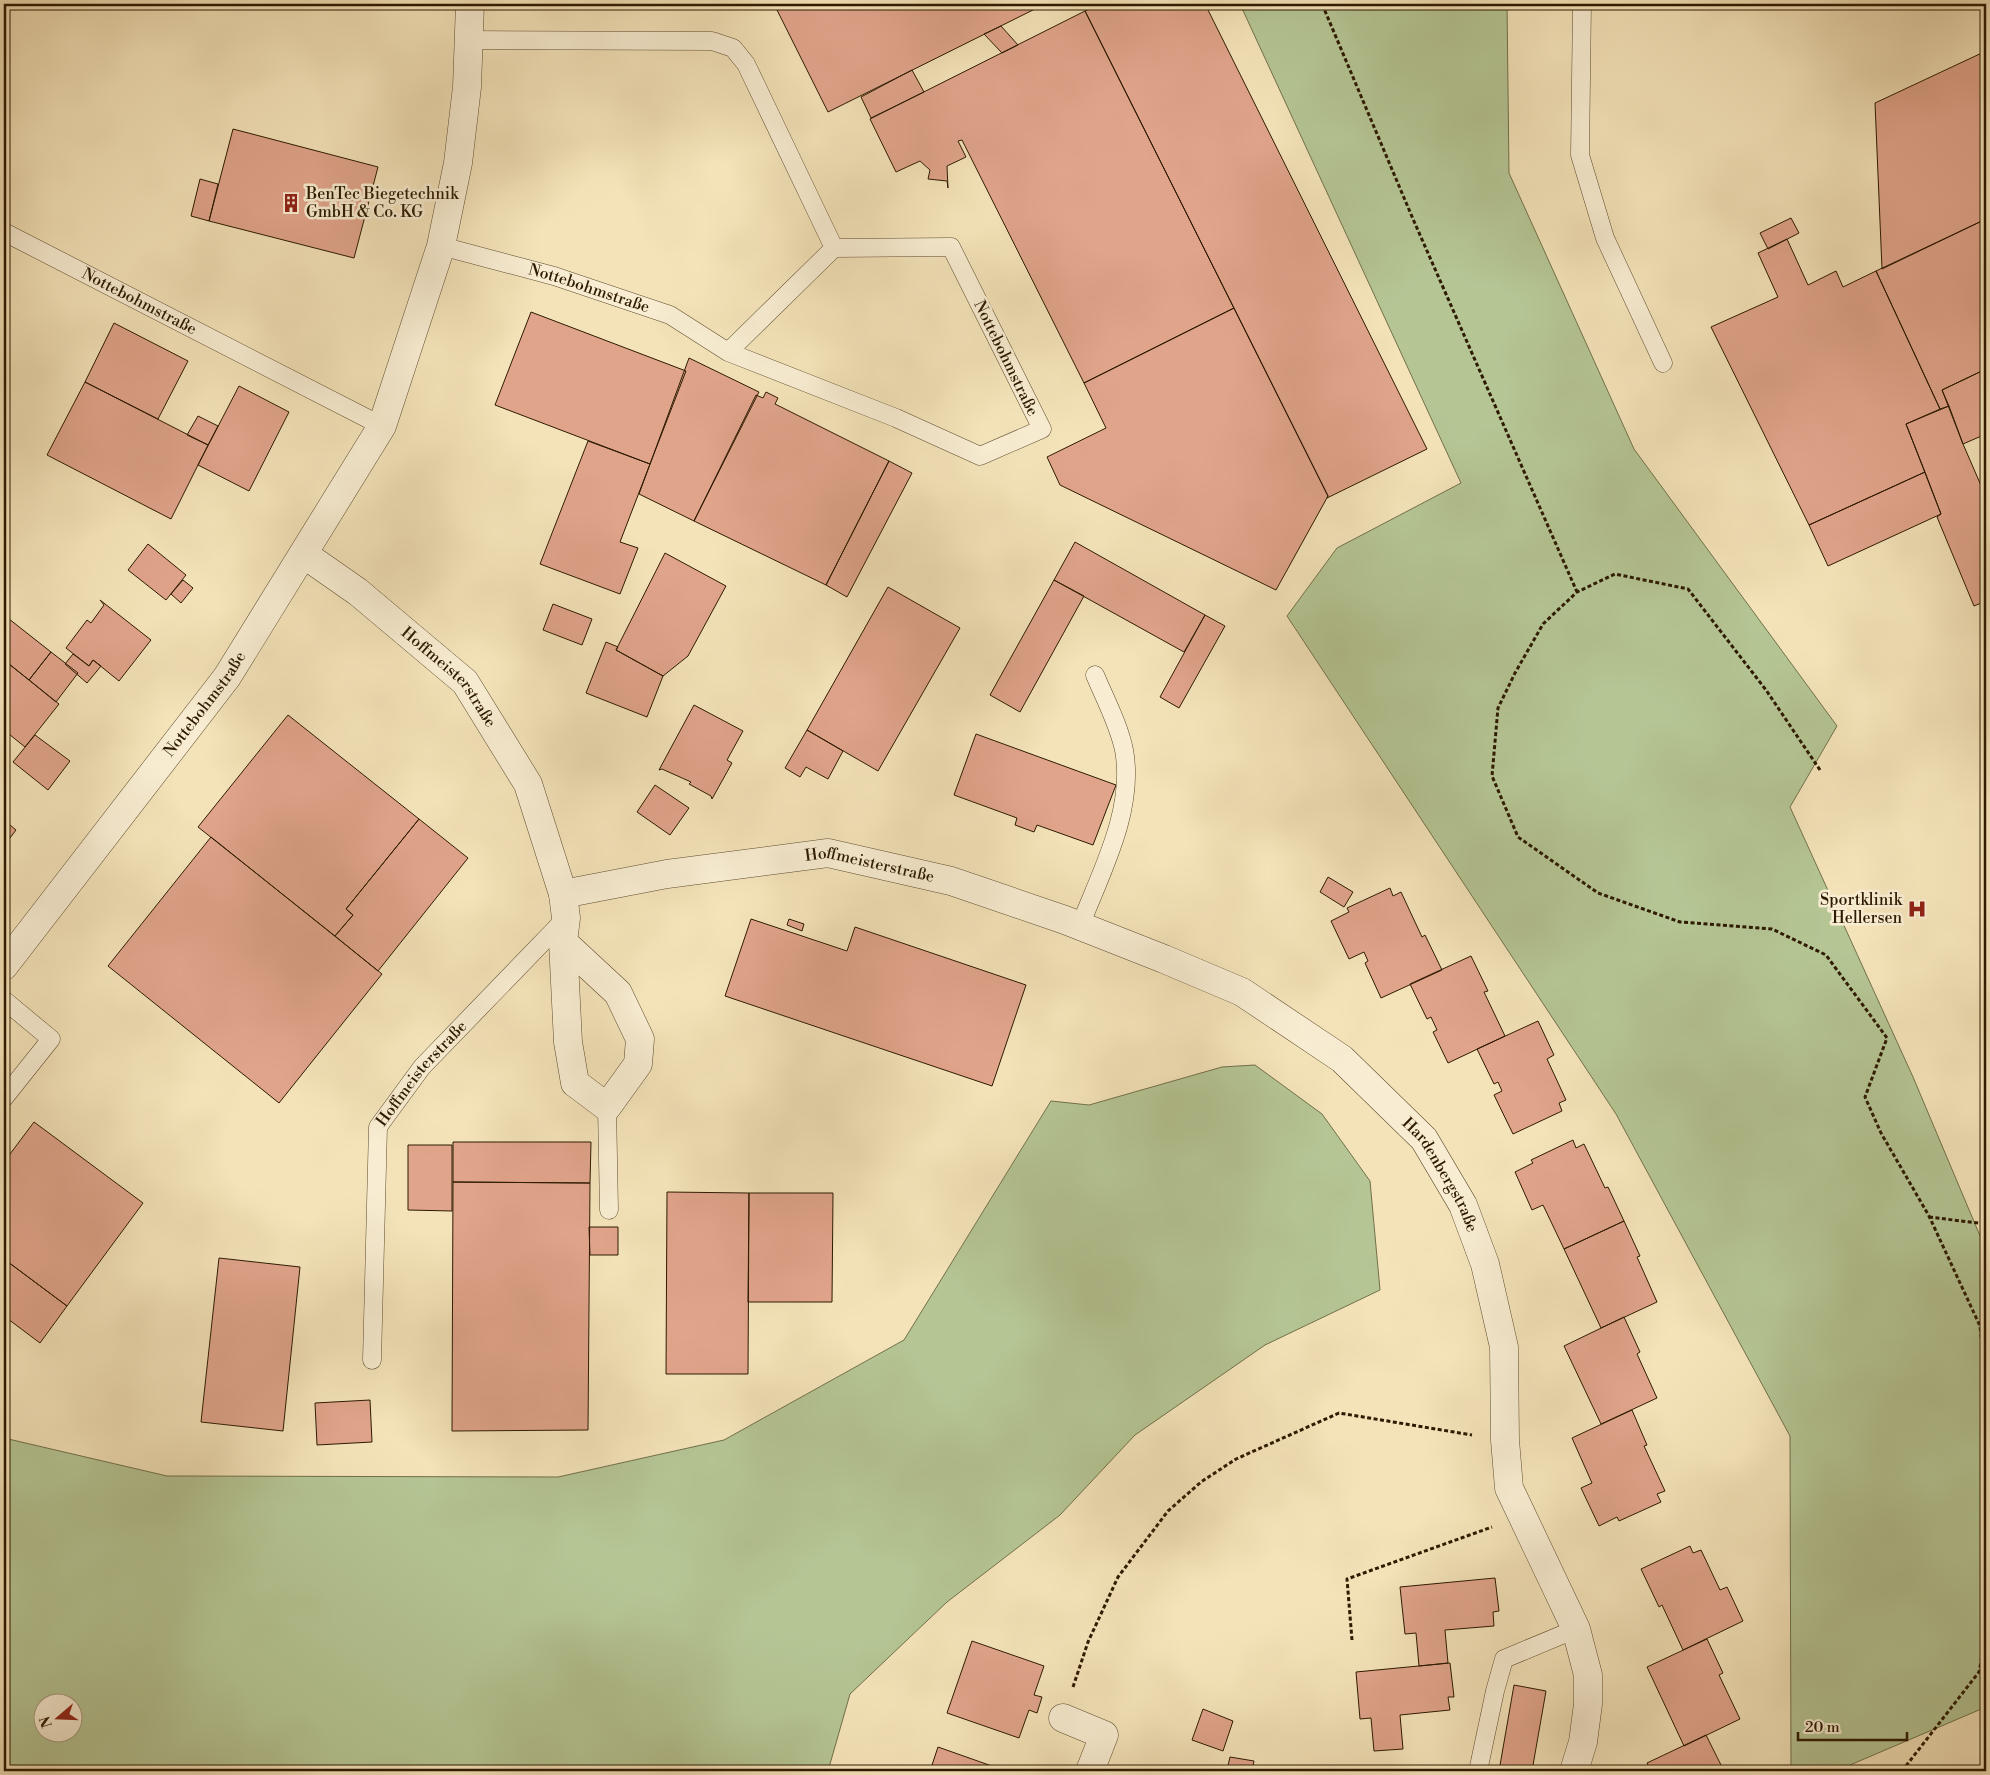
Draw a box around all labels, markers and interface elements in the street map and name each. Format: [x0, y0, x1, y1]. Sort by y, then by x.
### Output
place label: BenTec Biegetechnik GmbH & Co. KG [305, 184, 460, 222]
building icon: BenTec Biegetechnik GmbH & Co. KG [280, 192, 302, 214]
street label: Nottebohmstraße [526, 260, 652, 317]
street label: Nottebohmstraße [78, 264, 200, 339]
street label: Nottebohmstraße [969, 297, 1043, 419]
street label: Hoffmeisterstraße [397, 623, 501, 731]
street label: Nottebohmstraße [159, 648, 250, 761]
street label: Hoffmeisterstraße [804, 843, 936, 887]
place label: Sportklinik Hellersen [1820, 890, 1904, 928]
hospital icon: Sportklinik Hellersen [1906, 898, 1928, 920]
street label: Hoffmeisterstraße [372, 1017, 471, 1131]
street label: Hardenbergstraße [1398, 1113, 1482, 1235]
north arrow [32, 1692, 82, 1742]
scale bar [1798, 1710, 1906, 1742]
text: N [36, 1714, 57, 1730]
text: 20 m [1805, 1718, 1840, 1737]

